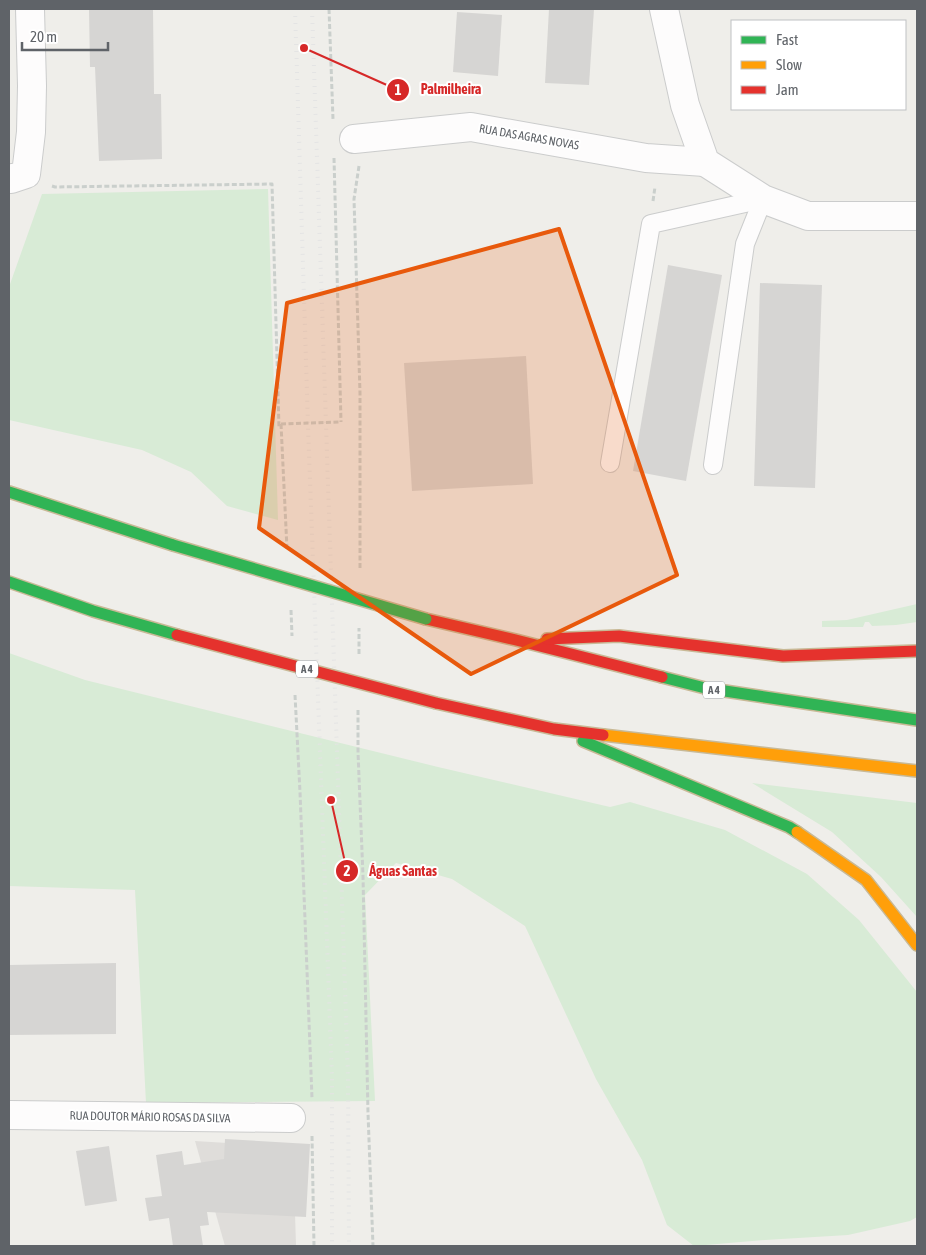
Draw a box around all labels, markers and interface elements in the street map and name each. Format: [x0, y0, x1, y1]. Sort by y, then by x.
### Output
scale bar [22, 20, 109, 52]
legend [731, 20, 906, 110]
text: 20 m [30, 28, 57, 45]
text: Fast [776, 31, 798, 48]
text: Slow [776, 56, 802, 73]
callout: Palmilheira [385, 75, 491, 104]
text: 1 [394, 81, 402, 98]
text: Palmilheira [421, 81, 482, 97]
text: Jam [776, 81, 799, 98]
street label: RUA DAS AGRAS NOVAS [478, 121, 580, 153]
road number: A 4 [296, 661, 318, 678]
road number: A 4 [703, 682, 725, 698]
callout: Águas Santas [334, 856, 447, 885]
text: 2 [343, 862, 351, 879]
text: Águas Santas [368, 863, 437, 879]
street label: RUA DOUTOR MÁRIO ROSAS DA SILVA [69, 1109, 231, 1125]

